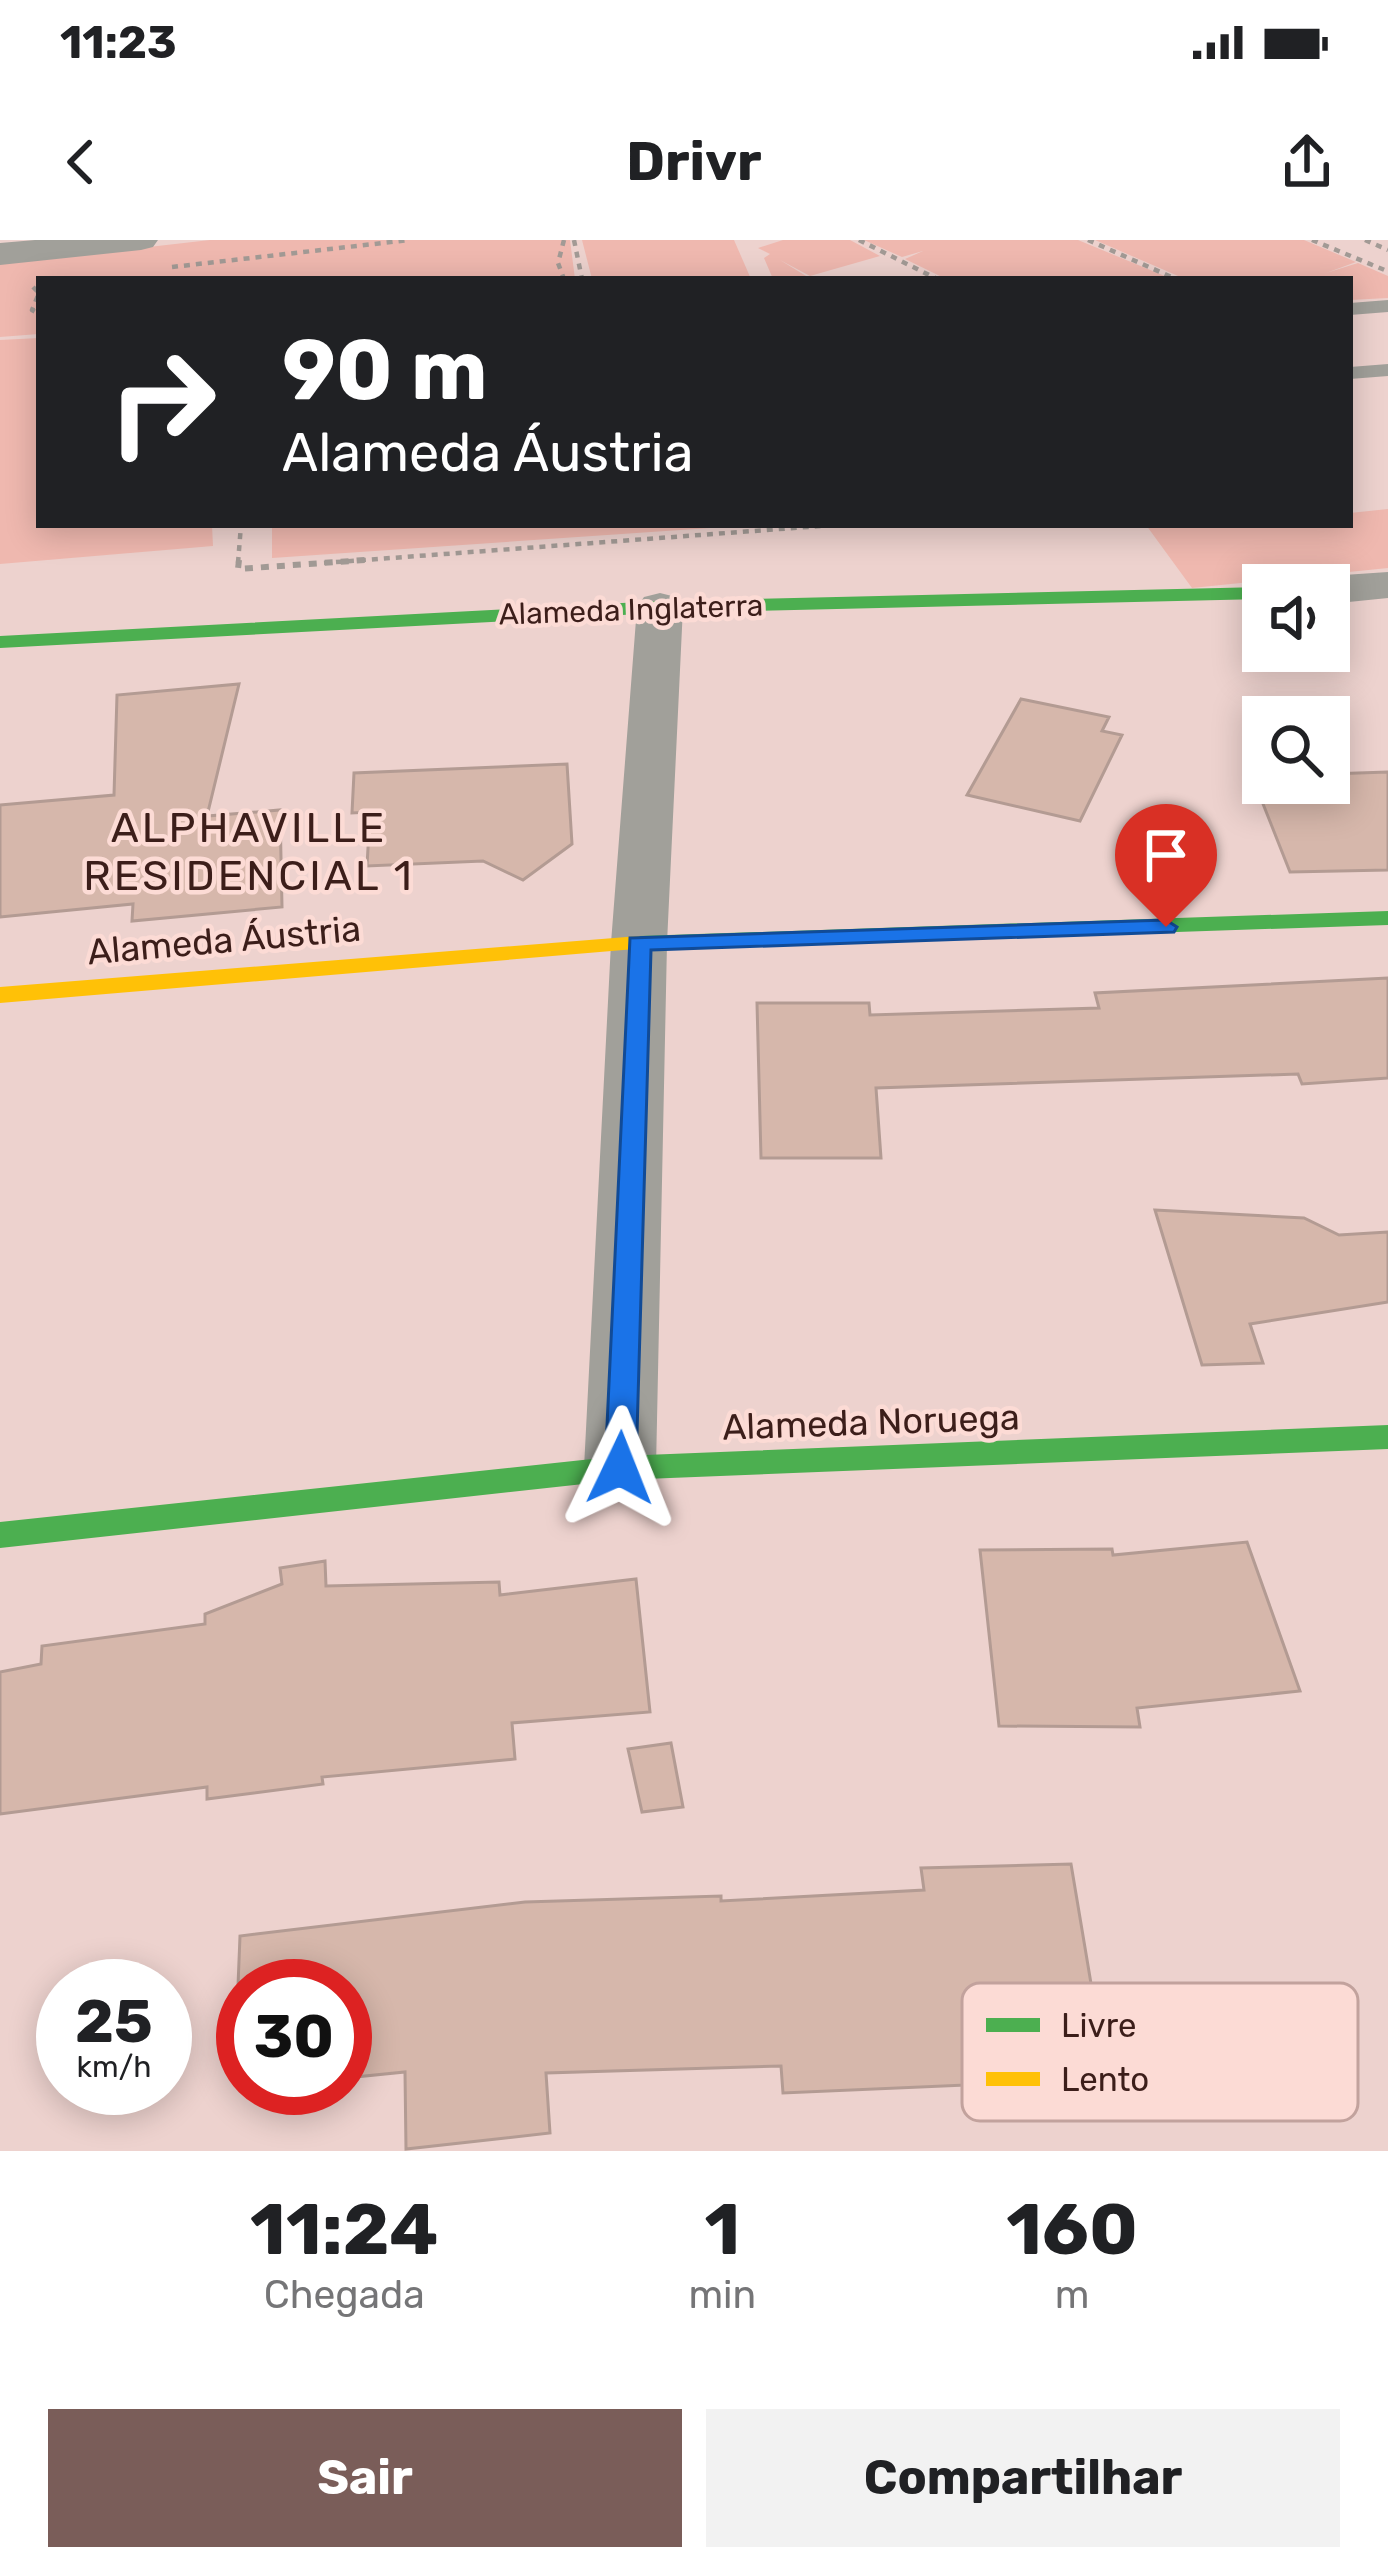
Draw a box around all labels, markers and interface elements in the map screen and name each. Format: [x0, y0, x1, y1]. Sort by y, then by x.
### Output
text: 11:23 [60, 16, 177, 69]
icon: back [48, 129, 114, 195]
icon: share [1274, 129, 1340, 195]
text: Drivr [626, 130, 762, 194]
text: 90 m [282, 320, 488, 420]
icon: right [84, 324, 240, 480]
text: Alameda Áustria [282, 421, 693, 485]
map controls [1242, 564, 1350, 804]
button: sound [1242, 564, 1350, 672]
street label: Alameda Inglaterra [498, 587, 764, 633]
button: search [1242, 696, 1350, 804]
district label: ALPHAVILLE RESIDENCIAL 1 [83, 803, 415, 901]
pin [1115, 804, 1217, 927]
icon: arrive [1133, 822, 1199, 888]
street label: Alameda Áustria [85, 907, 363, 973]
street label: Alameda Noruega [722, 1395, 1020, 1449]
position arrow [557, 1405, 683, 1531]
speed limit sign: 30 [216, 1959, 372, 2115]
legend [962, 1983, 1358, 2121]
text: 25 [75, 1986, 153, 2057]
text: Livre [1061, 2006, 1137, 2045]
text: km/h [77, 2049, 151, 2085]
text: Lento [1061, 2060, 1149, 2099]
text: 11:24 [250, 2187, 438, 2272]
text: 1 [704, 2187, 740, 2272]
text: 160 [1006, 2187, 1138, 2272]
text: Chegada [264, 2272, 425, 2318]
text: min [688, 2272, 756, 2318]
text: m [1055, 2272, 1089, 2318]
button: Sair [48, 2409, 682, 2547]
button: Compartilhar [706, 2409, 1340, 2547]

